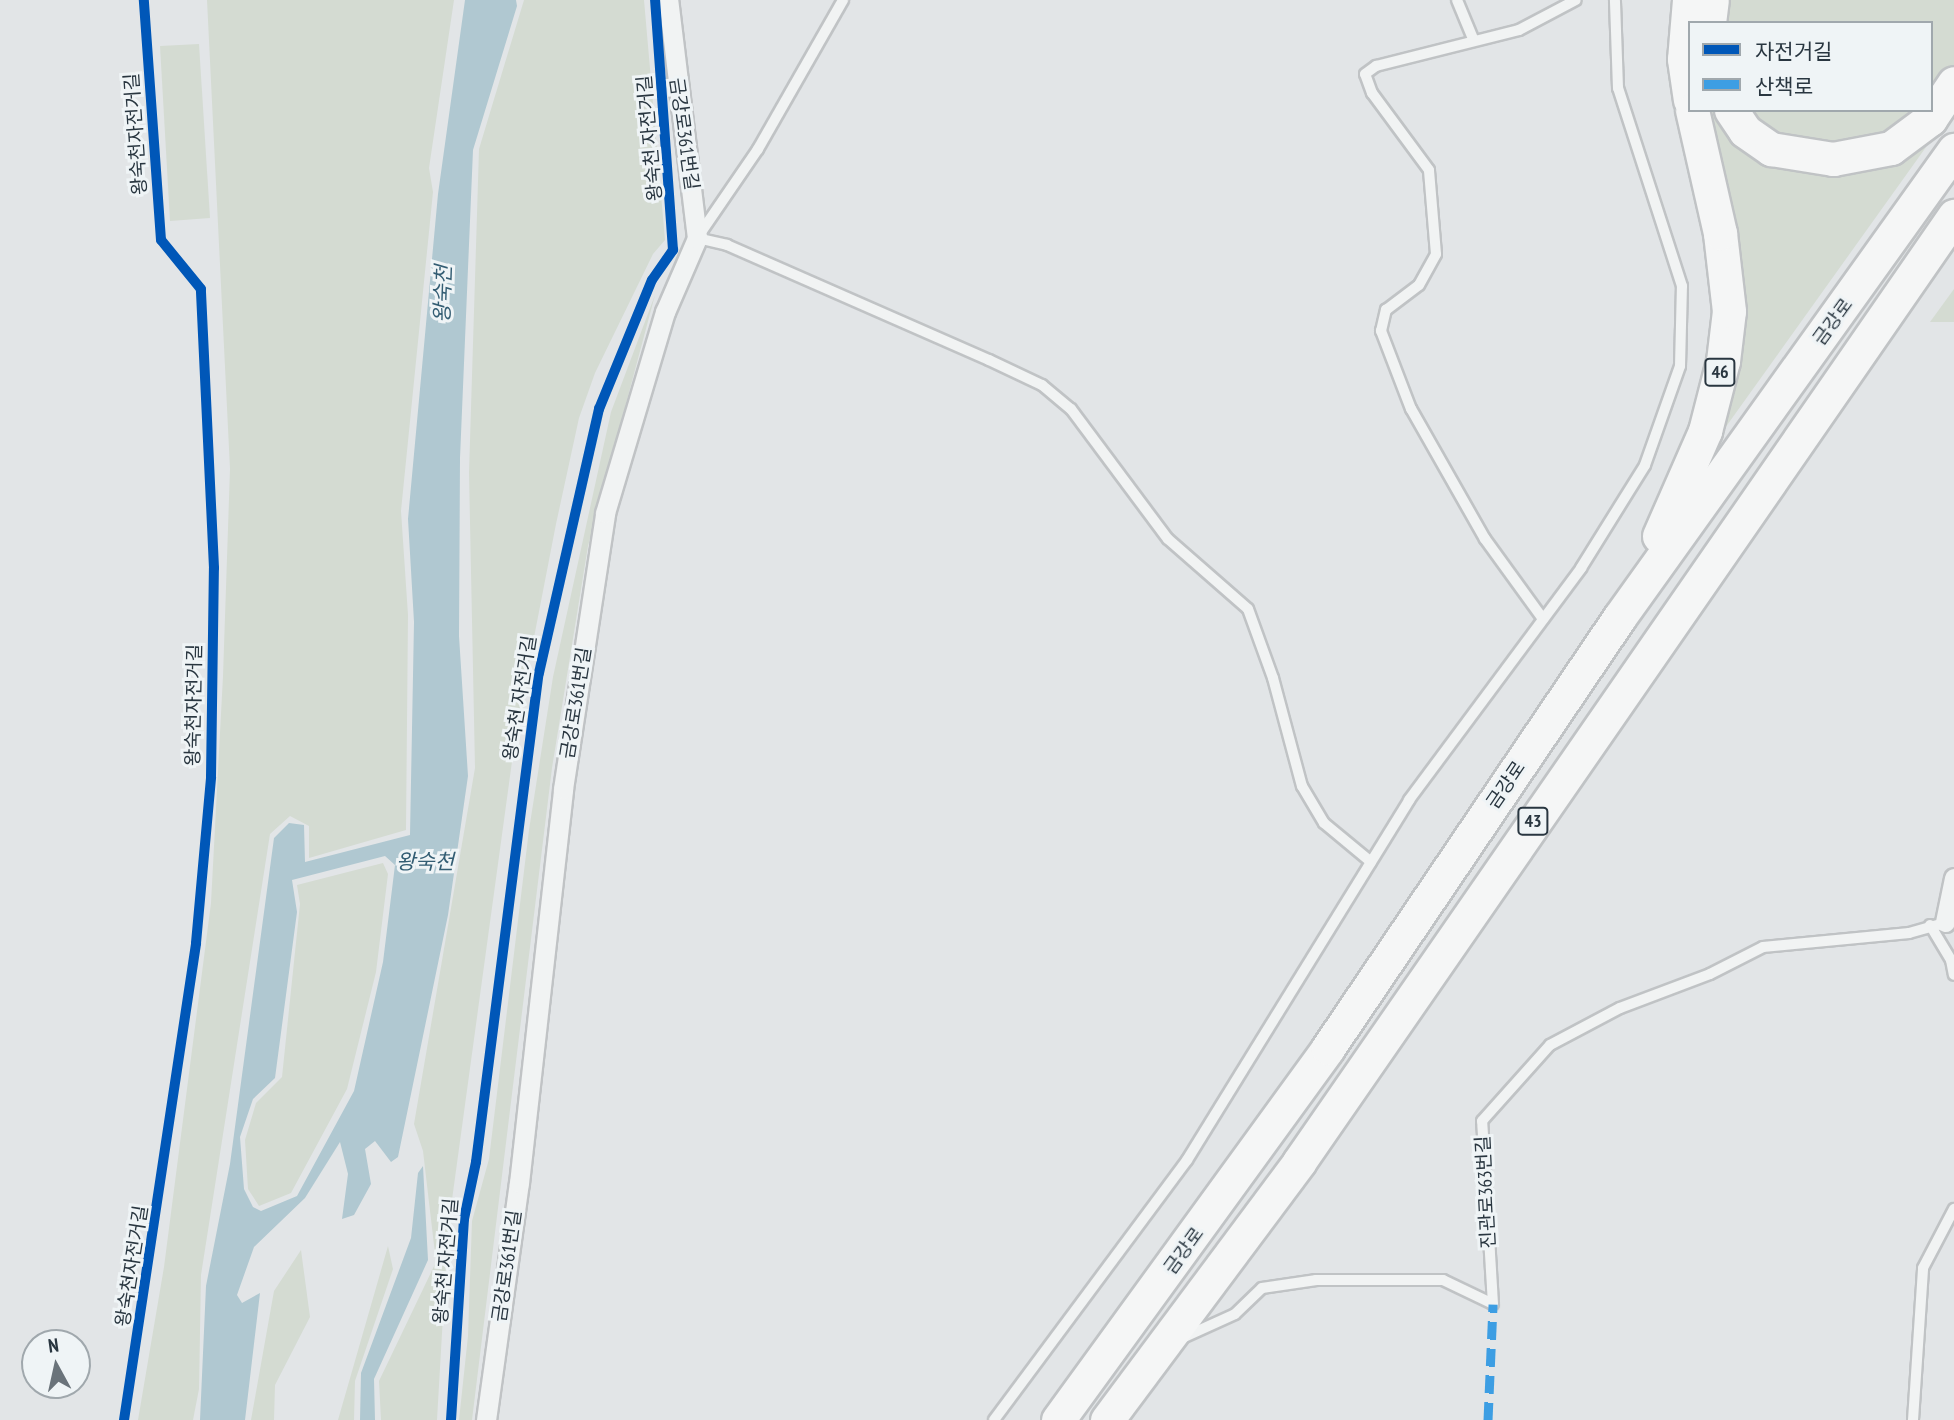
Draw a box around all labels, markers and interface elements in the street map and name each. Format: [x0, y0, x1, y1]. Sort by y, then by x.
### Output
legend [1688, 21, 1933, 112]
text: 자전거길 [1755, 38, 1832, 65]
street label: 왕숙천자전거길 [120, 72, 152, 196]
text: 산책로 [1755, 73, 1813, 100]
street label: 왕숙천 자전거길 [633, 74, 667, 202]
street label: 금강로361번길 [665, 76, 703, 192]
water label: 왕숙천 [429, 265, 457, 323]
street label: 금강로 [1808, 294, 1858, 350]
road number: 46 [1704, 358, 1736, 386]
street label: 왕숙천 자전거길 [499, 634, 541, 762]
street label: 왕숙천자전거길 [182, 644, 206, 766]
street label: 금강로361번길 [556, 645, 596, 761]
street label: 금강로 [1482, 757, 1530, 813]
road number: 43 [1517, 806, 1549, 836]
water label: 왕숙천 [396, 849, 454, 875]
street label: 진관로363번길 [1472, 1135, 1500, 1249]
street label: 왕숙천 자전거길 [429, 1197, 463, 1325]
street label: 왕숙천자전거길 [111, 1204, 153, 1328]
street label: 금강로361번길 [488, 1208, 526, 1324]
street label: 금강로 [1159, 1223, 1209, 1279]
north arrow [21, 1329, 91, 1399]
text: N [47, 1333, 60, 1358]

